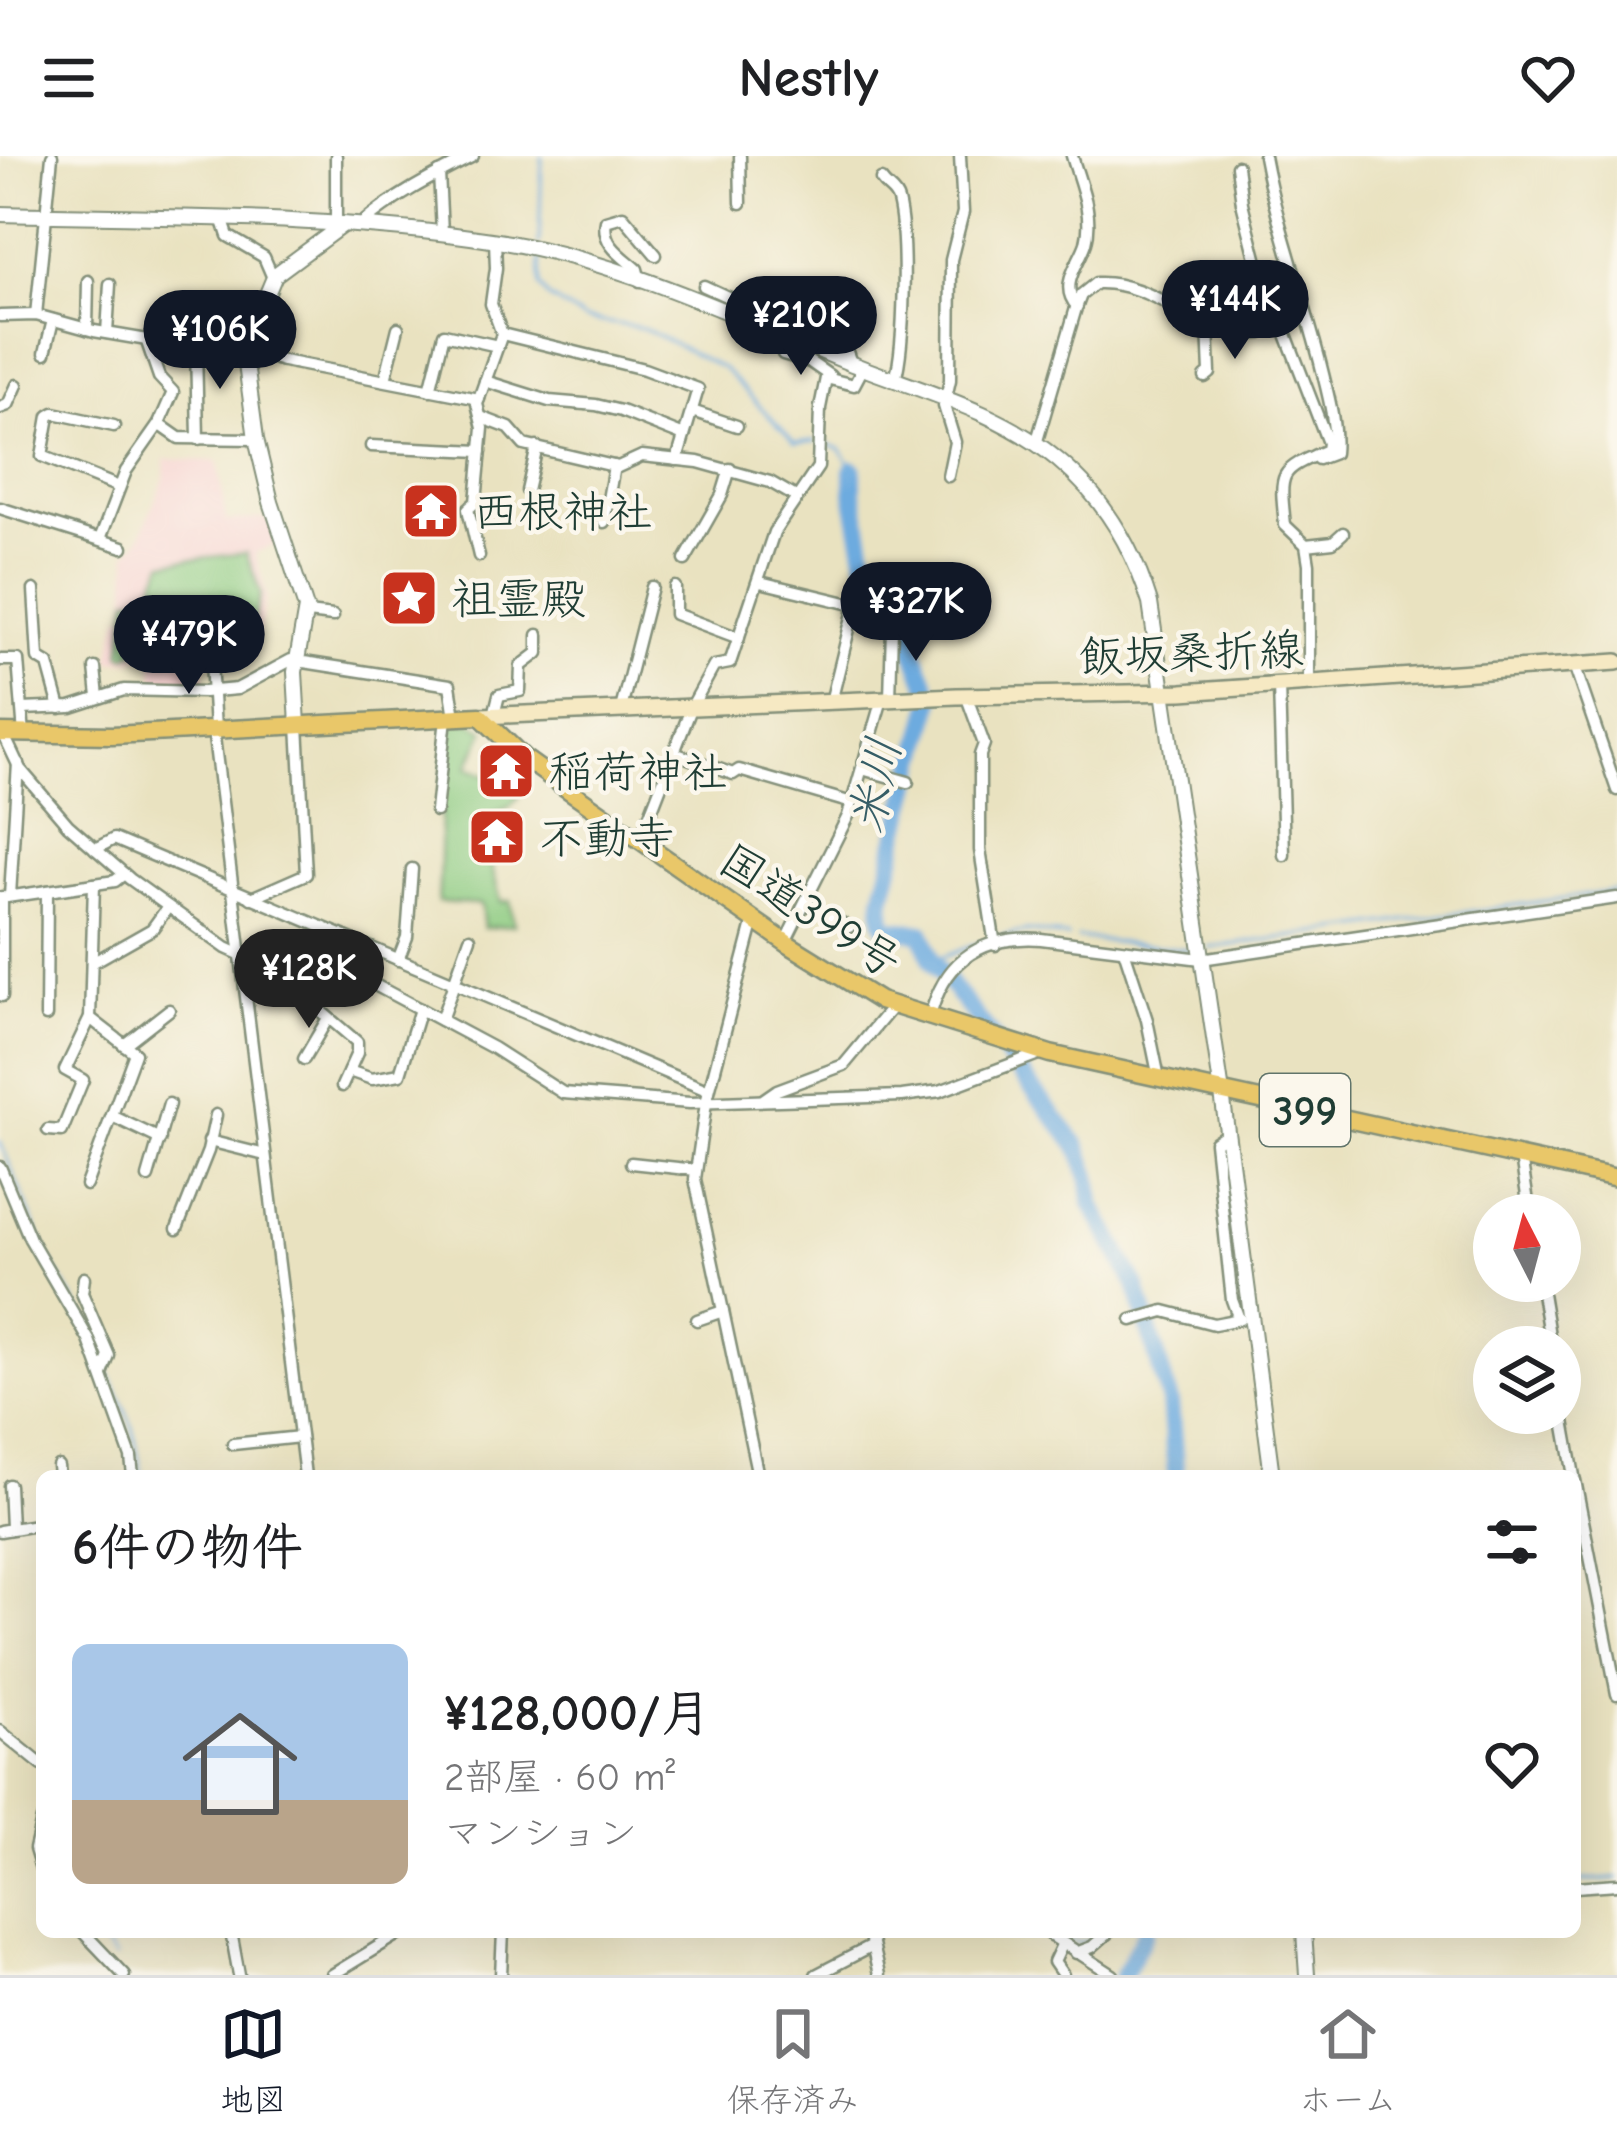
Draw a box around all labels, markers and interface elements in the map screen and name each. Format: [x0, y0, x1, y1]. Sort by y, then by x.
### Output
icon: menu [36, 45, 102, 111]
icon: heart [1515, 45, 1581, 111]
text: Nestly [739, 47, 878, 110]
pin: ¥144K [1151, 260, 1319, 362]
pin: ¥210K [717, 276, 885, 378]
text: ¥144K [1189, 276, 1281, 321]
pin: ¥106K [136, 290, 304, 392]
text: ¥210K [752, 292, 850, 337]
text: ¥106K [170, 306, 270, 351]
temple icon: 西根神社 [400, 480, 462, 542]
place label: 西根神社 [473, 486, 653, 538]
pin: ¥327K [832, 562, 1000, 664]
place icon: 祖霊殿 [378, 567, 440, 629]
place label: 祖霊殿 [451, 573, 586, 625]
text: ¥327K [868, 578, 964, 623]
pin: ¥479K [105, 595, 273, 697]
text: ¥479K [141, 611, 237, 656]
street label: 飯坂桑折線 [1078, 623, 1304, 683]
water label: 米川 [839, 733, 912, 838]
temple icon: 稲荷神社 [475, 740, 537, 802]
place label: 稲荷神社 [548, 746, 728, 798]
temple icon: 不動寺 [466, 806, 528, 868]
place label: 不動寺 [539, 812, 674, 864]
street label: 国道399号 [710, 833, 911, 989]
pin: ¥128K [225, 929, 393, 1031]
text: ¥128K [261, 945, 357, 990]
road number: 399 [1260, 1074, 1350, 1146]
north arrow [1473, 1194, 1581, 1302]
map controls [1473, 1194, 1581, 1434]
button: layers [1473, 1326, 1581, 1434]
icon: filters [1479, 1509, 1545, 1575]
text: 6件の物件 [72, 1518, 303, 1577]
text: ¥128,000/月 [444, 1684, 711, 1743]
icon: home [168, 1692, 312, 1836]
icon: heart [1479, 1731, 1545, 1797]
text: 2部屋 · 60 m² [444, 1755, 675, 1800]
text: マンション [444, 1811, 637, 1856]
tab: 地図 [220, 2001, 286, 2121]
tab: 保存済み [727, 2001, 859, 2121]
tab: ホーム [1299, 2001, 1397, 2121]

